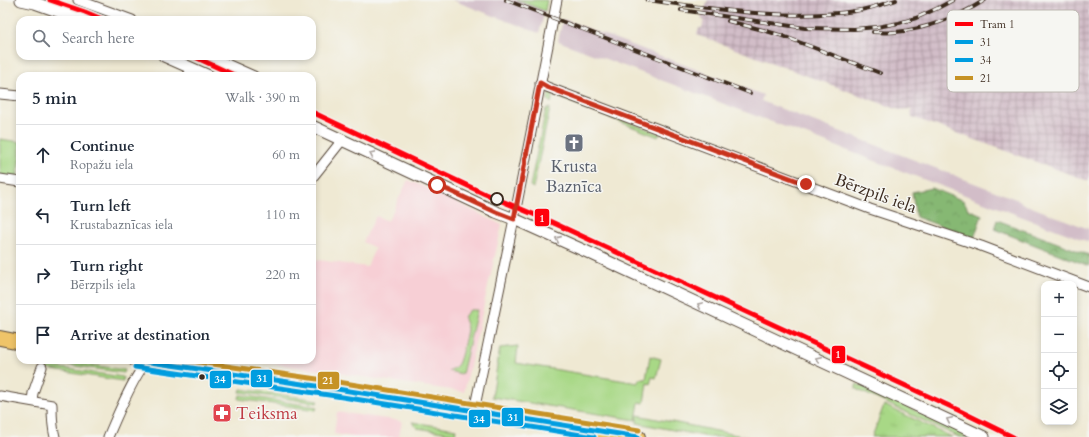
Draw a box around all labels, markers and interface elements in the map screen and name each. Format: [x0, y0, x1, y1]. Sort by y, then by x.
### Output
legend [947, 10, 1079, 92]
search box [16, 16, 316, 60]
text: Tram 1 [980, 17, 1015, 32]
icon: search [30, 27, 52, 49]
text: Search here [62, 28, 135, 48]
text: 31 [980, 35, 991, 50]
text: 34 [980, 53, 992, 68]
text: 21 [980, 71, 991, 86]
text: 5 min [32, 87, 77, 110]
text: Walk · 390 m [225, 89, 300, 107]
church icon: Krusta Baznīca [563, 132, 585, 154]
text: Continue [70, 136, 135, 156]
icon: ahead [32, 144, 54, 166]
text: 60 m [272, 146, 300, 164]
one-way arrow [369, 151, 377, 159]
place label: Krusta Baznīca [546, 155, 603, 198]
text: Ropažu iela [70, 156, 134, 174]
street label: Bērzpils iela [832, 168, 921, 219]
route end [797, 175, 815, 193]
route start [428, 176, 446, 194]
unlabelled marker [490, 192, 504, 206]
text: Turn left [70, 196, 131, 216]
icon: left [32, 204, 54, 226]
text: 110 m [266, 206, 300, 224]
line badge: 1 [534, 208, 550, 227]
text: 1 [539, 211, 545, 226]
text: Krustabaznīcas iela [70, 216, 173, 234]
one-way arrow [555, 236, 563, 244]
text: Turn right [70, 256, 143, 276]
icon: right [32, 264, 54, 286]
text: 220 m [266, 266, 300, 284]
text: Bērzpils iela [70, 276, 136, 294]
map controls [1041, 281, 1077, 425]
button: + [1041, 281, 1077, 317]
one-way arrow [697, 302, 705, 310]
button: − [1041, 317, 1077, 353]
icon: arrive [32, 324, 54, 346]
text: Arrive at destination [70, 325, 210, 345]
line badge: 1 [831, 345, 846, 364]
text: 1 [835, 347, 841, 362]
button: locate [1041, 353, 1077, 389]
one-way arrow [815, 356, 823, 364]
line badge: 31 [250, 369, 273, 388]
line badge: 34 [209, 370, 232, 389]
text: 31 [256, 371, 268, 386]
line badge: 21 [317, 371, 340, 390]
unlabelled marker [197, 372, 207, 382]
text: 34 [214, 372, 226, 387]
text: 21 [322, 373, 334, 388]
button: layers [1041, 389, 1077, 425]
pharmacy icon: Teiksma [211, 402, 233, 424]
place label: Teiksma [236, 402, 298, 425]
line badge: 31 [501, 407, 524, 427]
line badge: 34 [468, 409, 491, 428]
text: 31 [507, 410, 519, 425]
text: 34 [473, 412, 485, 427]
one-way arrow [946, 417, 953, 425]

